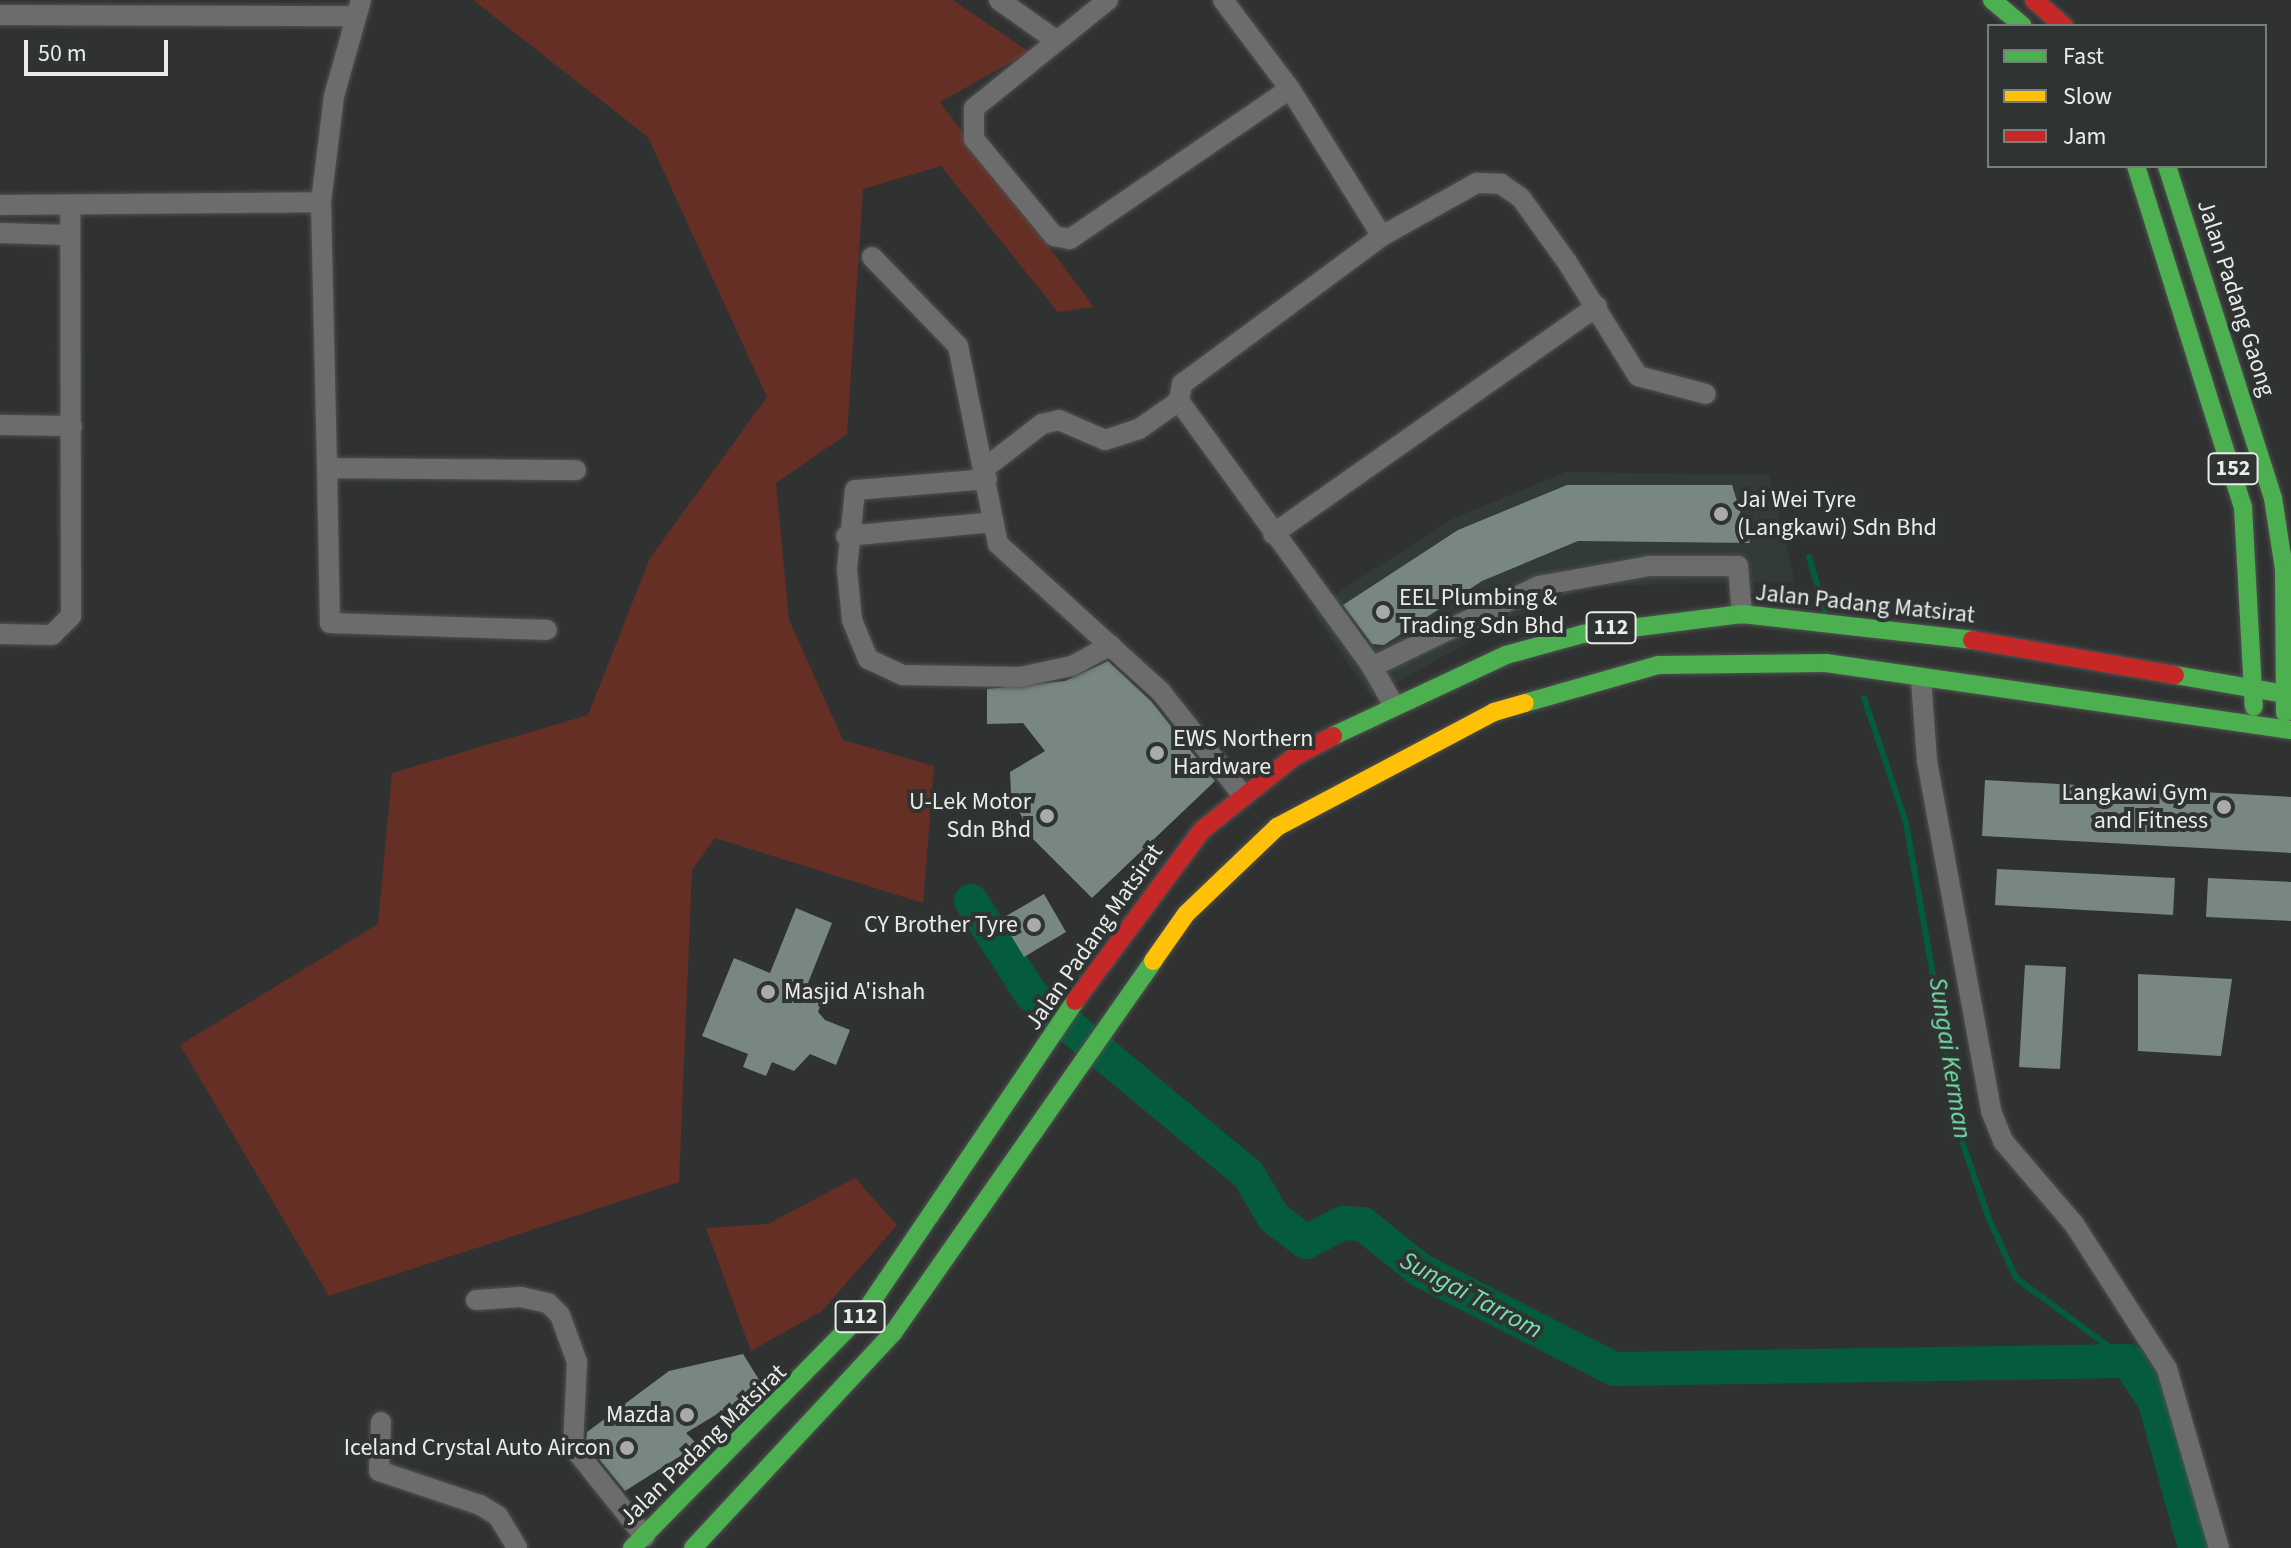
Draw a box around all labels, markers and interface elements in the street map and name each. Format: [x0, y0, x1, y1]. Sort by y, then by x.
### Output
scale bar [28, 24, 172, 74]
legend [1987, 24, 2267, 168]
text: 50 m [38, 36, 87, 71]
text: Fast [2063, 39, 2104, 74]
text: Slow [2063, 79, 2112, 114]
text: Jam [2063, 119, 2107, 154]
street label: Jalan Padang Gaong [2191, 196, 2281, 400]
road number: 152 [2207, 451, 2259, 487]
place label: Jai Wei Tyre (Langkawi) Sdn Bhd [1737, 486, 1937, 542]
marker: Jai Wei Tyre (Langkawi) Sdn Bhd [1712, 505, 1730, 523]
street label: Jalan Padang Matsirat [1754, 578, 1976, 630]
place label: EEL Plumbing & Trading Sdn Bhd [1399, 584, 1564, 640]
marker: EEL Plumbing & Trading Sdn Bhd [1374, 603, 1392, 621]
road number: 112 [1585, 610, 1637, 646]
place label: EWS Northern Hardware [1173, 725, 1313, 781]
marker: EWS Northern Hardware [1148, 744, 1166, 762]
place label: Langkawi Gym and Fitness [2061, 779, 2208, 835]
place label: U-Lek Motor Sdn Bhd [909, 788, 1031, 844]
marker: Langkawi Gym and Fitness [2215, 798, 2233, 816]
marker: U-Lek Motor Sdn Bhd [1038, 807, 1056, 825]
street label: Jalan Padang Matsirat [1019, 838, 1169, 1036]
place label: CY Brother Tyre [864, 911, 1018, 939]
marker: CY Brother Tyre [1025, 916, 1043, 934]
water label: Sungai Kerman [1922, 975, 1978, 1141]
place label: Masjid A'ishah [784, 978, 925, 1006]
marker: Masjid A'ishah [759, 983, 777, 1001]
water label: Sungai Tarrom [1395, 1245, 1547, 1345]
road number: 112 [834, 1299, 886, 1335]
street label: Jalan Padang Matsirat [614, 1358, 792, 1532]
place label: Mazda [606, 1401, 671, 1429]
marker: Mazda [678, 1406, 696, 1424]
place label: Iceland Crystal Auto Aircon [344, 1434, 611, 1462]
marker: Iceland Crystal Auto Aircon [618, 1439, 636, 1457]

